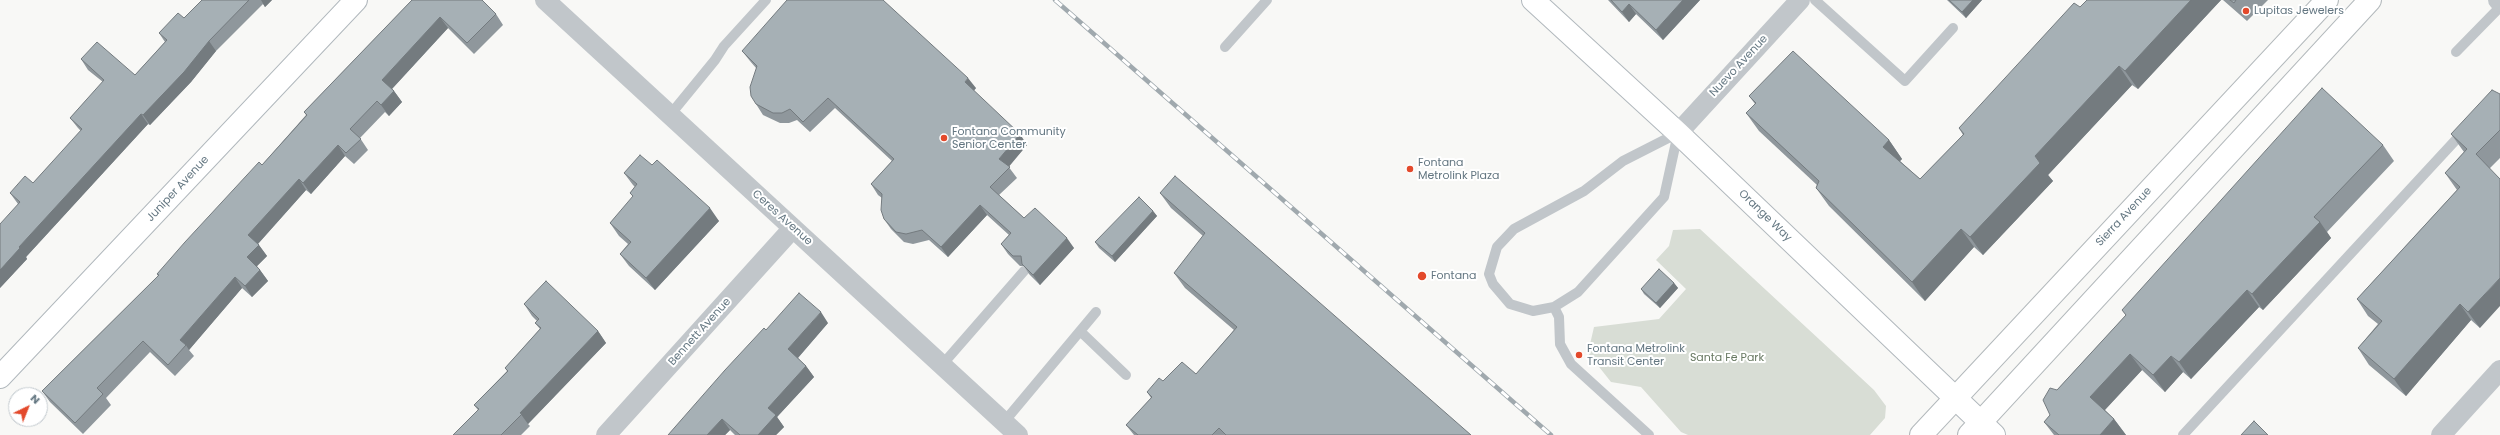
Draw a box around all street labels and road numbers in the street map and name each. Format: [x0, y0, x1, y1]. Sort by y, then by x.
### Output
street label: Nuevo Avenue [1707, 33, 1771, 99]
street label: Juniper Avenue [144, 153, 212, 225]
street label: Sierra Avenue [2093, 185, 2155, 249]
street label: Orange Way [1736, 187, 1794, 245]
street label: Ceres Avenue [749, 188, 815, 248]
street label: Bennett Avenue [666, 295, 734, 369]

